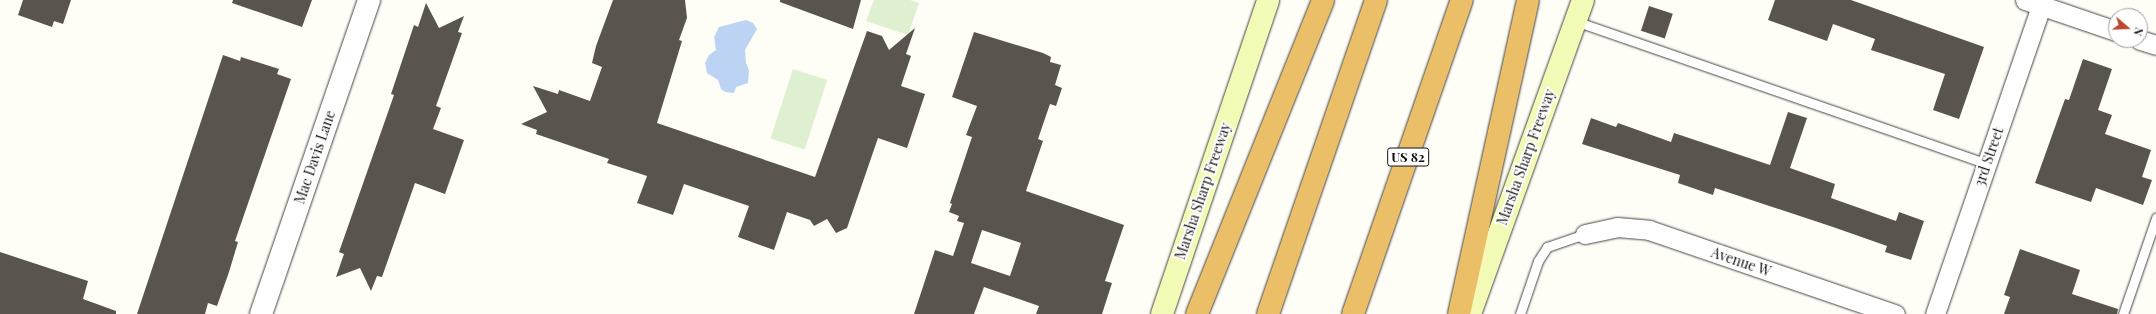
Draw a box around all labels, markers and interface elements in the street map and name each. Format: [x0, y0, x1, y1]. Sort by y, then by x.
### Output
north arrow [2108, 8, 2148, 48]
text: N [2130, 26, 2147, 38]
street label: Marsha Sharp Freeway [1494, 87, 1558, 227]
street label: Mac Davis Lane [291, 108, 339, 206]
street label: Marsha Sharp Freeway [1172, 120, 1234, 262]
street label: 3rd Street [1971, 125, 2007, 189]
road number: US 82 [1387, 146, 1429, 168]
street label: Avenue W [1709, 244, 1773, 280]

